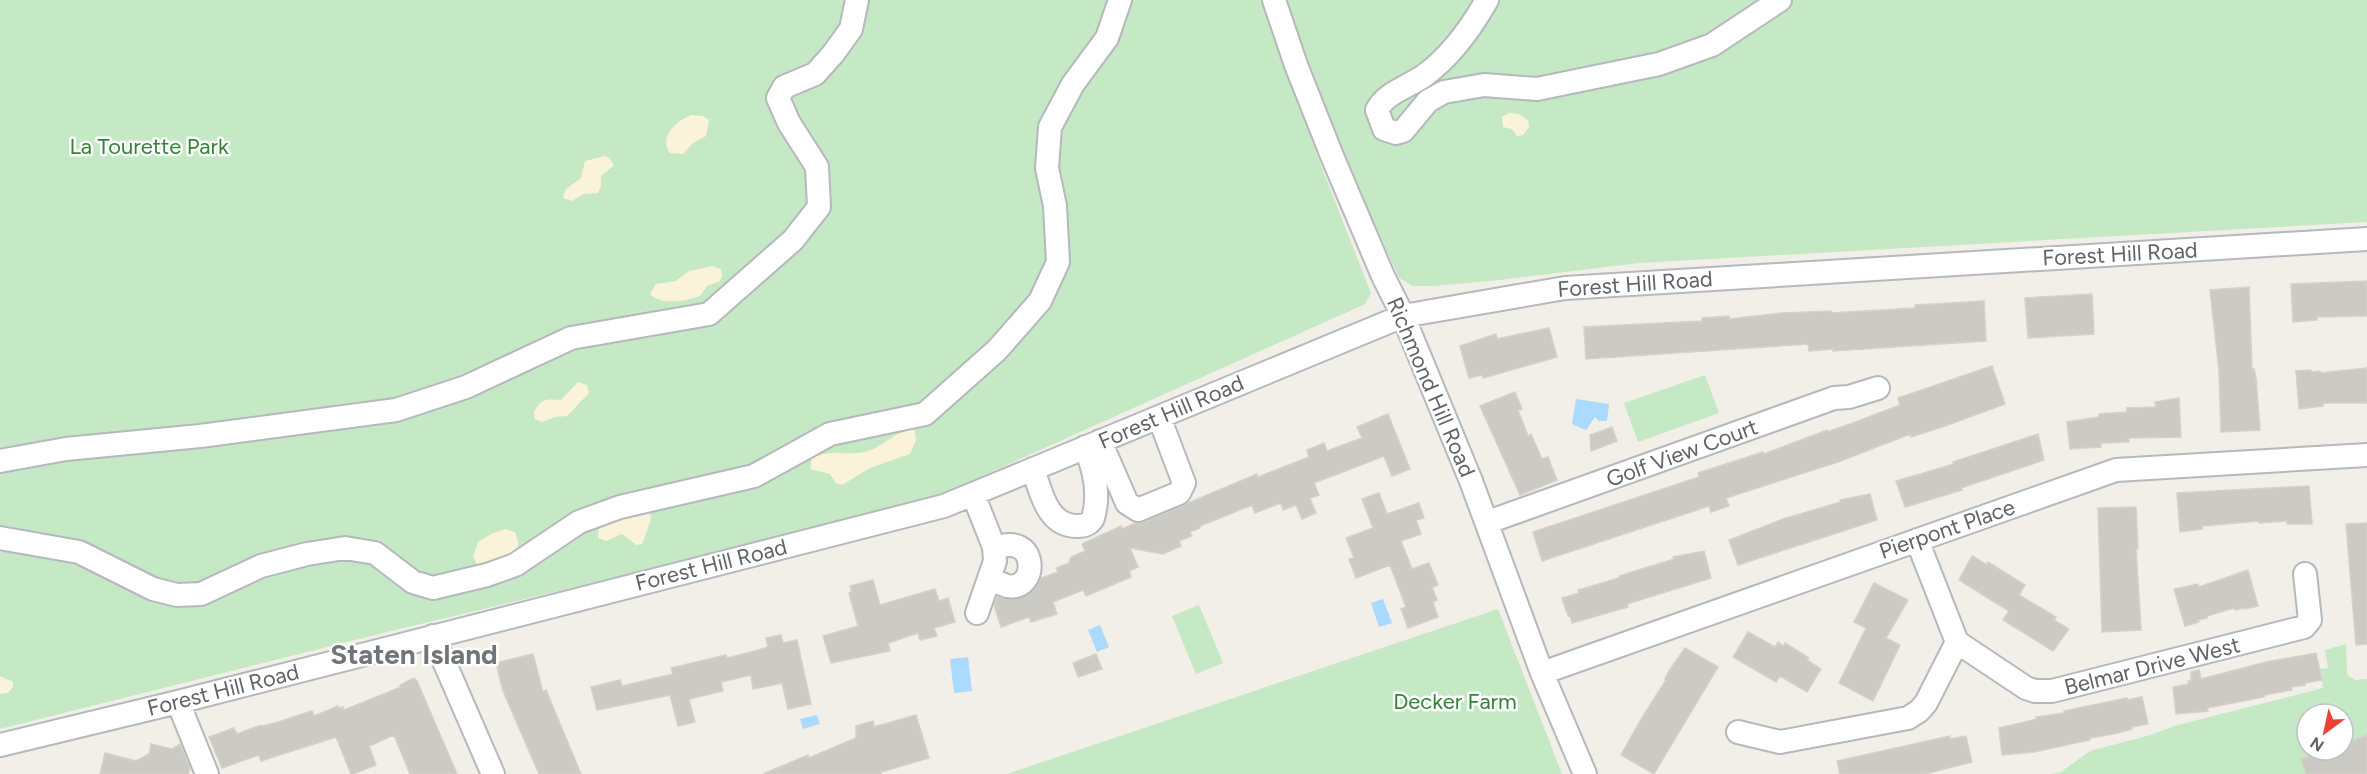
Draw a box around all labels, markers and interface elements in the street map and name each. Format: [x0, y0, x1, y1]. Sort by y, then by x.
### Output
park label: La Tourette Park [69, 133, 229, 160]
street label: Forest Hill Road [2042, 236, 2198, 272]
street label: Forest Hill Road [1557, 265, 1713, 303]
street label: Richmond Hill Road [1381, 293, 1481, 481]
street label: Forest Hill Road [1094, 369, 1248, 455]
street label: Golf View Court [1603, 413, 1761, 493]
street label: Pierpont Place [1876, 493, 2018, 565]
street label: Forest Hill Road [632, 533, 790, 597]
street label: Belmar Drive West [2061, 631, 2243, 701]
district label: Staten Island [330, 637, 498, 671]
street label: Forest Hill Road [144, 658, 302, 722]
park label: Decker Farm [1393, 688, 1517, 715]
north arrow [2295, 702, 2355, 762]
text: N [2307, 733, 2327, 755]

